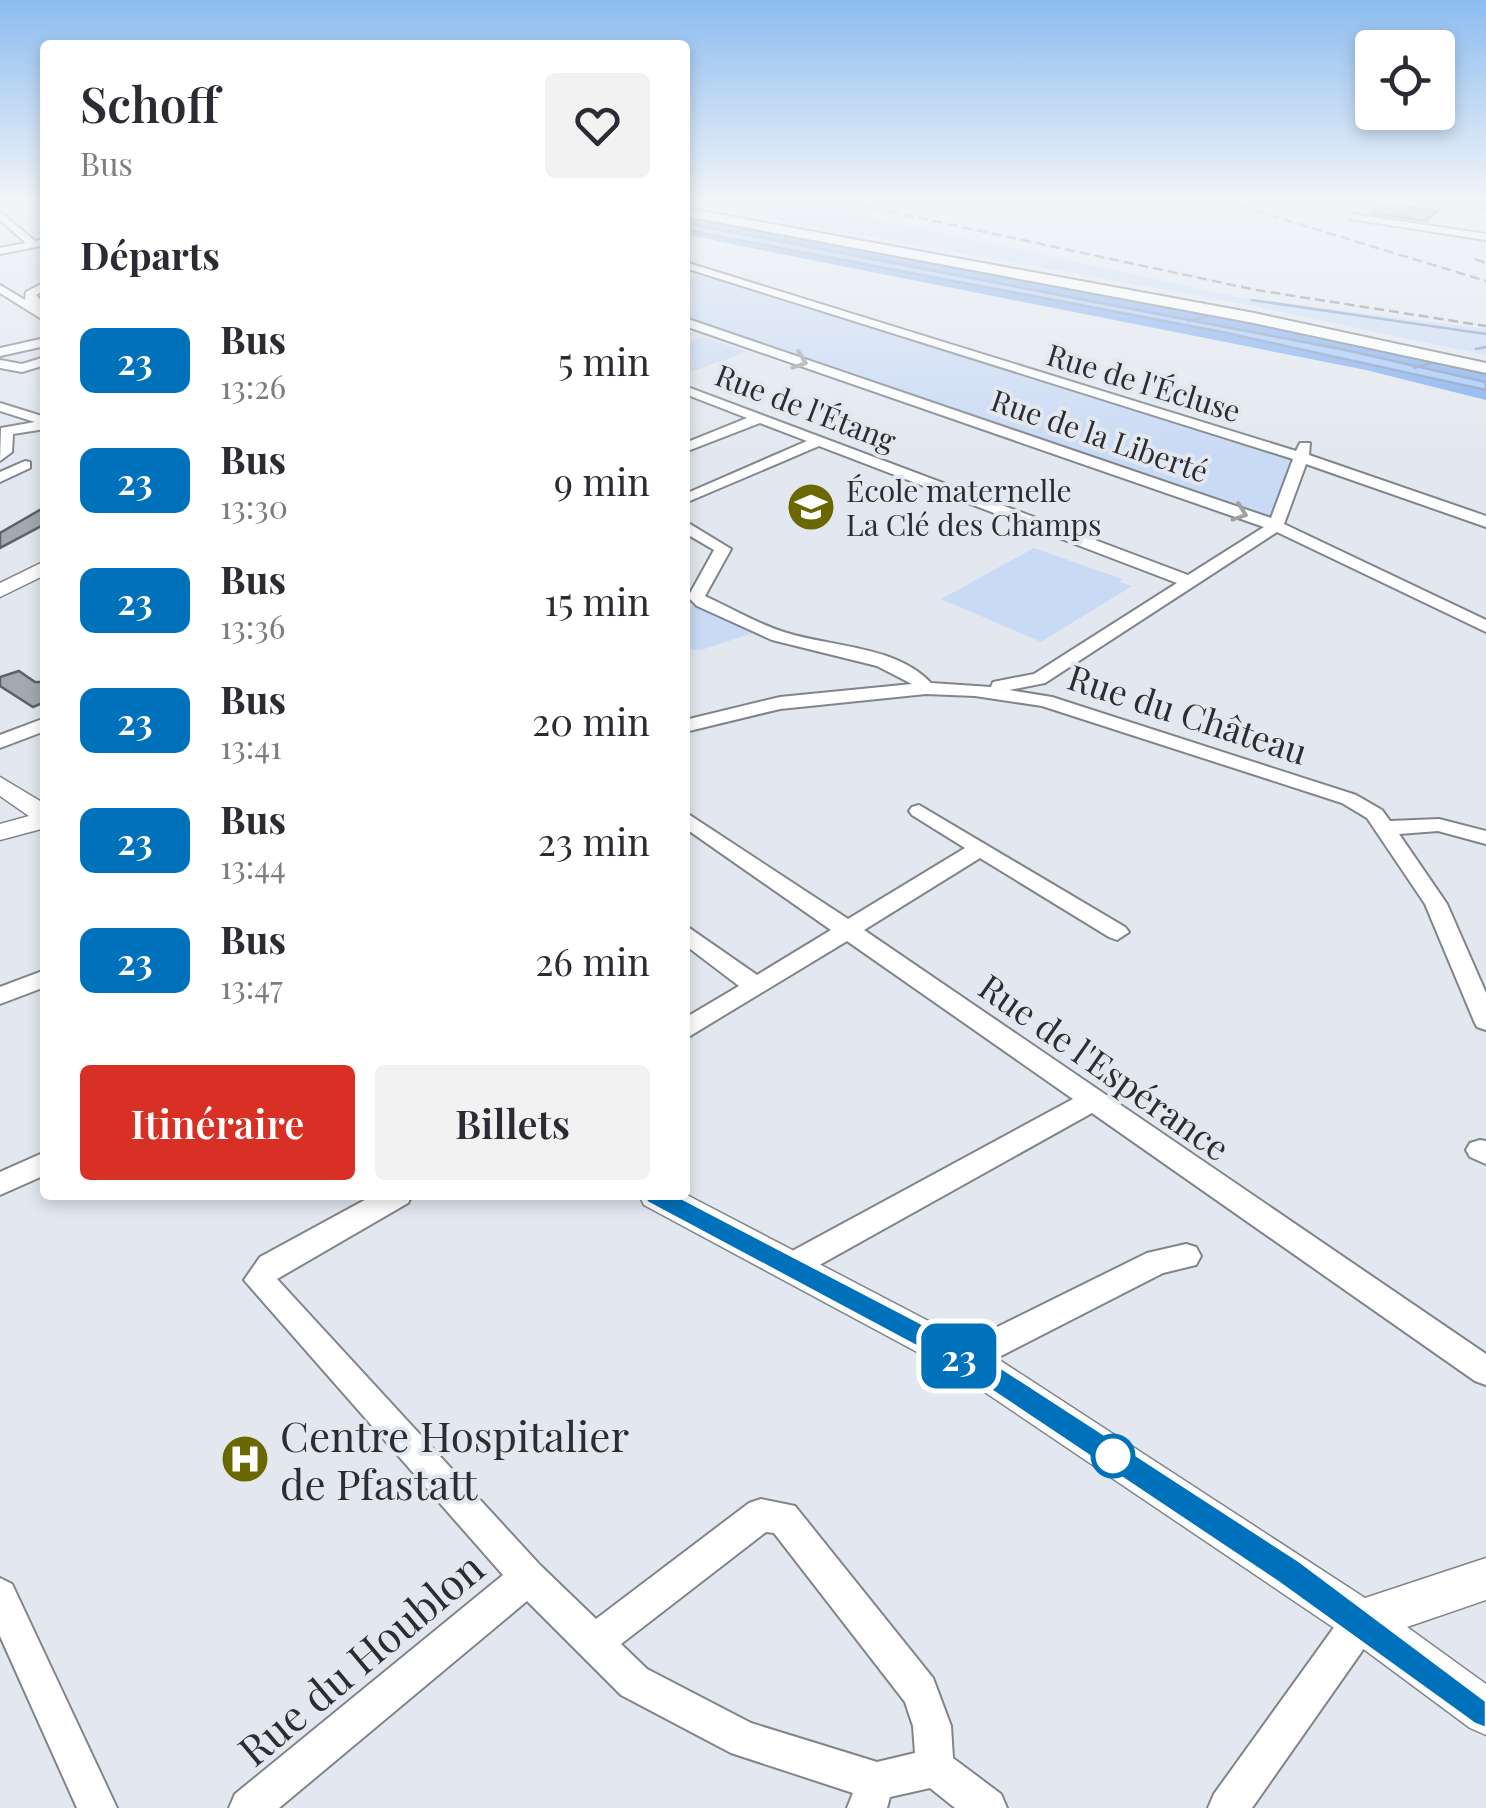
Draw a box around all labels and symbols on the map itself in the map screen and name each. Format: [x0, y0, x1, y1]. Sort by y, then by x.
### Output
street label: Rue de l'Écluse [1042, 334, 1246, 430]
one-way arrow [791, 350, 808, 370]
street label: Rue de l'Étang [710, 354, 902, 460]
street label: Rue de la Liberté [986, 379, 1214, 491]
place label: École maternelle La Clé des Champs [846, 470, 1101, 544]
school or university icon: École maternelle La Clé des Champs [785, 481, 837, 533]
one-way arrow [1231, 501, 1248, 521]
street label: Rue du Château [1062, 652, 1314, 774]
street label: Rue de l'Espérance [971, 962, 1239, 1170]
line badge: 23 [914, 1324, 1004, 1388]
place label: Centre Hospitalier de Pfastatt [280, 1407, 630, 1511]
hospital icon: Centre Hospitalier de Pfastatt [219, 1433, 271, 1485]
unlabelled marker [1092, 1435, 1134, 1477]
street label: Rue du Houblon [226, 1539, 494, 1777]

